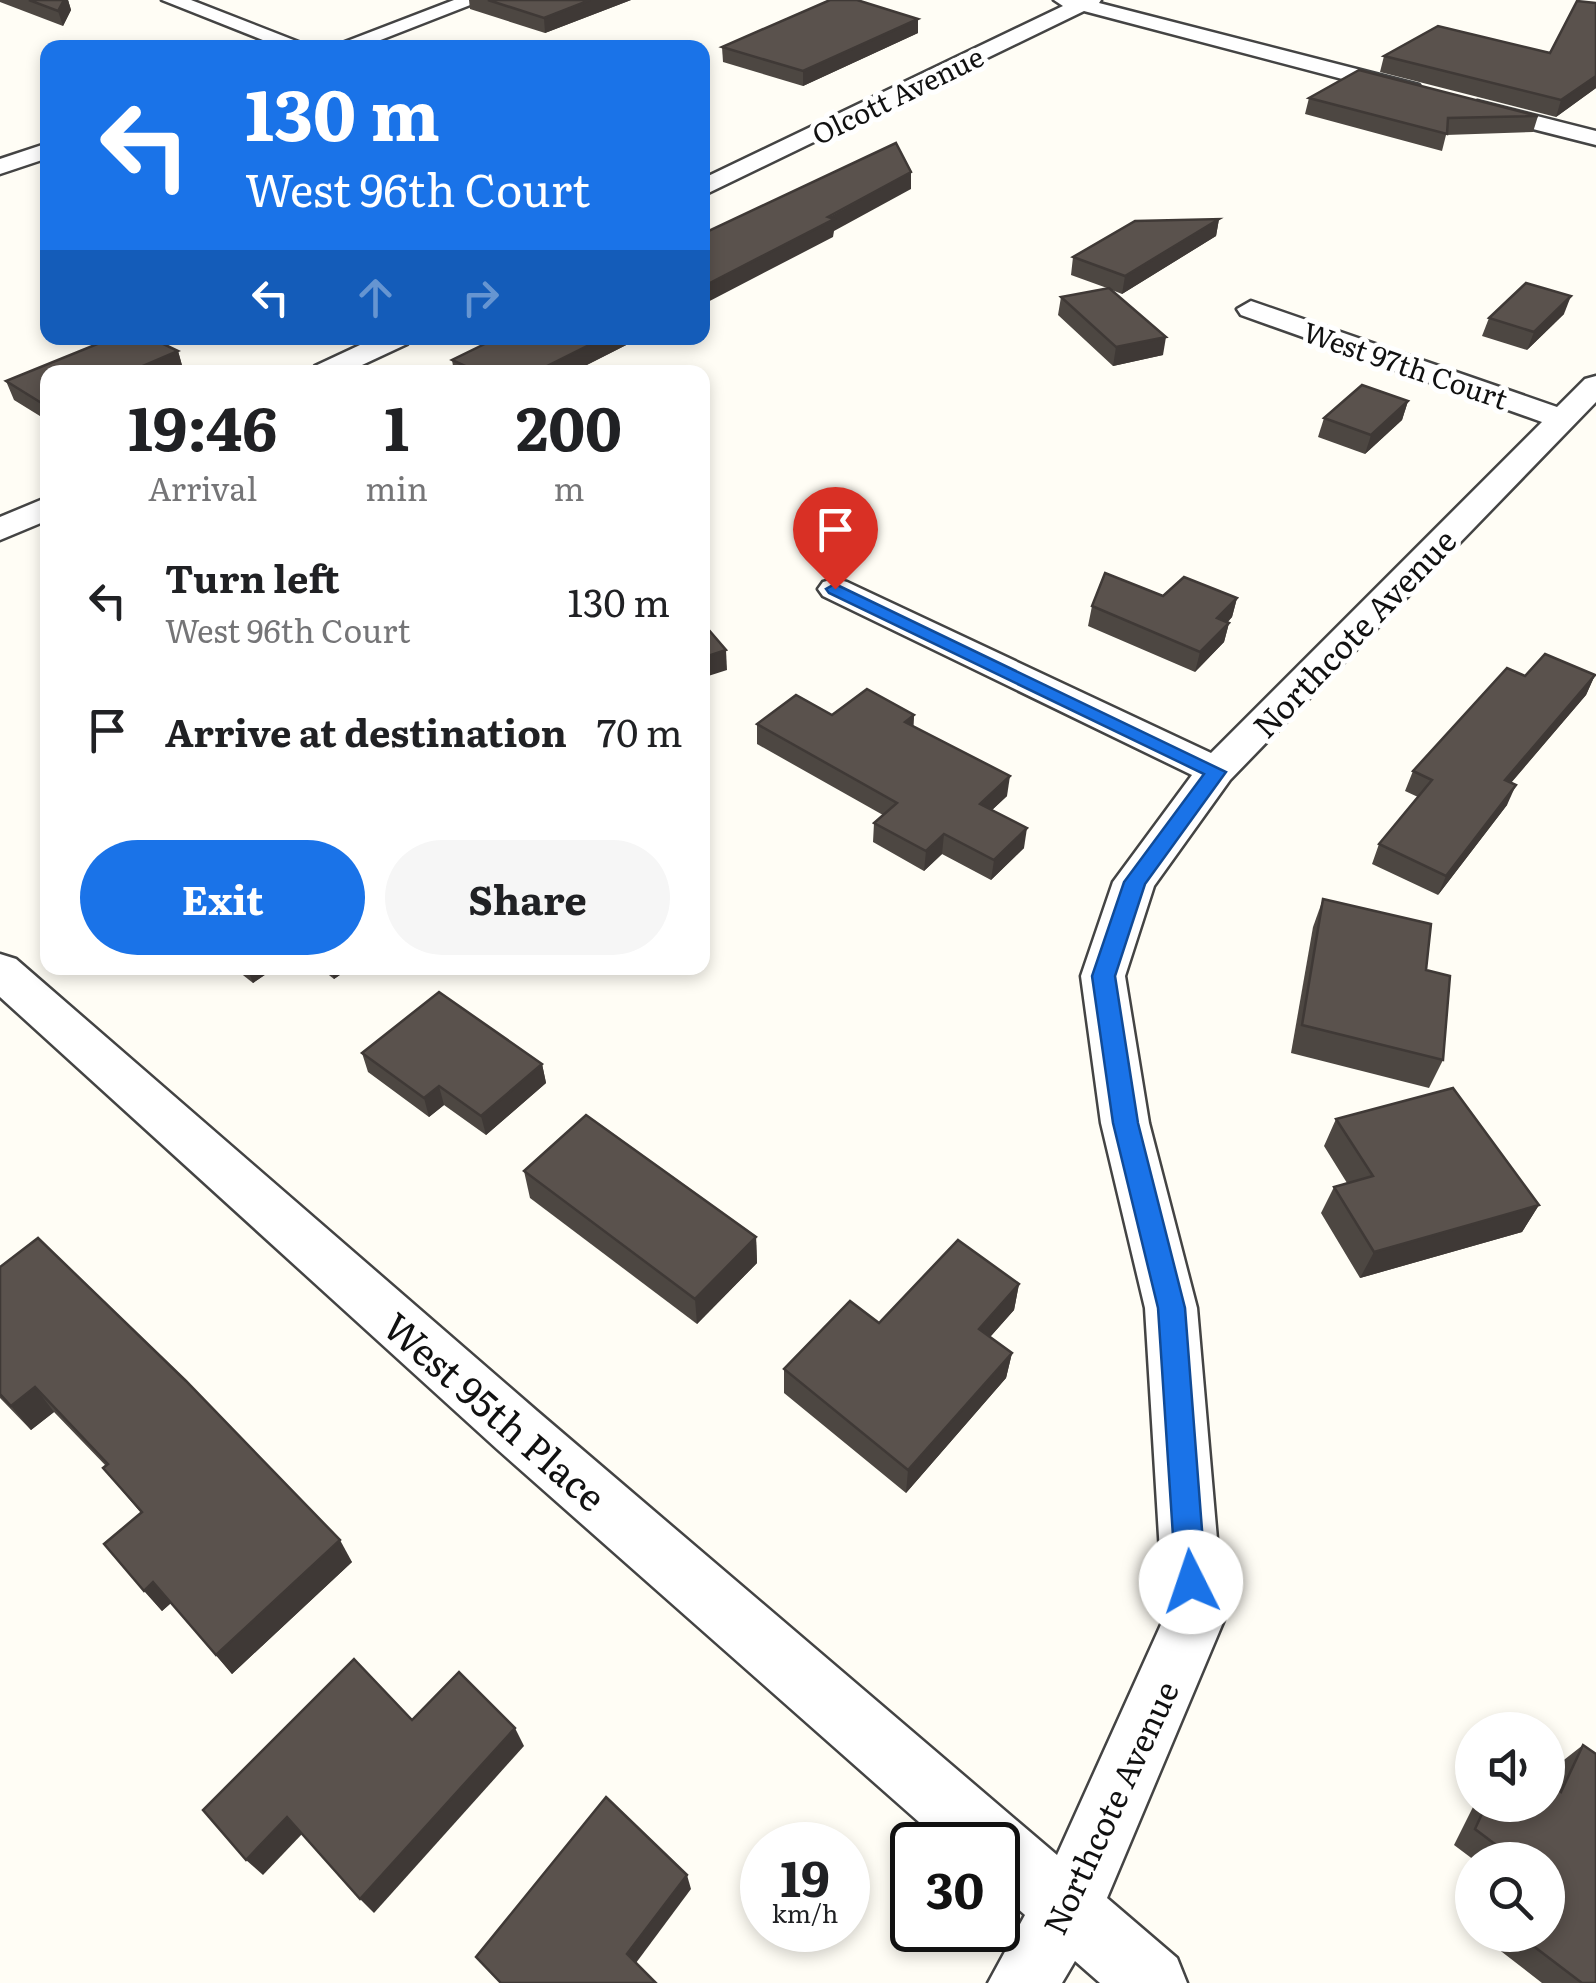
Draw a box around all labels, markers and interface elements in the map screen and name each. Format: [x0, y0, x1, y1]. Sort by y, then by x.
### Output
street label: Olcott Avenue [804, 34, 990, 154]
text: 130 m [245, 59, 440, 163]
icon: left [80, 80, 210, 210]
text: West 96th Court [245, 154, 590, 221]
icon: left [243, 270, 298, 325]
icon: ahead [348, 270, 403, 325]
icon: right [453, 270, 508, 325]
street label: West 97th Court [1298, 309, 1514, 419]
text: 19:46 [128, 380, 277, 469]
text: 1 [384, 380, 409, 469]
text: 200 [516, 380, 622, 469]
text: Arrival [148, 463, 257, 511]
text: min [365, 463, 428, 511]
text: m [553, 463, 585, 511]
pin [793, 487, 878, 590]
icon: arrive [808, 502, 863, 557]
street label: Northcote Avenue [1240, 516, 1466, 748]
text: Turn left [165, 548, 340, 605]
text: 130 m [568, 572, 670, 629]
icon: left [80, 573, 135, 628]
text: West 96th Court [165, 605, 410, 653]
text: Arrive at destination [165, 702, 567, 759]
text: 70 m [597, 702, 683, 759]
icon: arrive [80, 703, 135, 758]
button: Exit [80, 840, 365, 955]
button: Share [385, 840, 670, 955]
street label: West 95th Place [372, 1297, 620, 1523]
position arrow [1139, 1530, 1243, 1634]
street label: Northcote Avenue [1029, 1672, 1189, 1942]
map controls [1455, 1712, 1565, 1952]
button: sound [1455, 1712, 1565, 1822]
speed limit sign: 30 [890, 1822, 1020, 1952]
text: 19 [780, 1838, 830, 1912]
button: search [1455, 1842, 1565, 1952]
text: km/h [772, 1894, 838, 1931]

